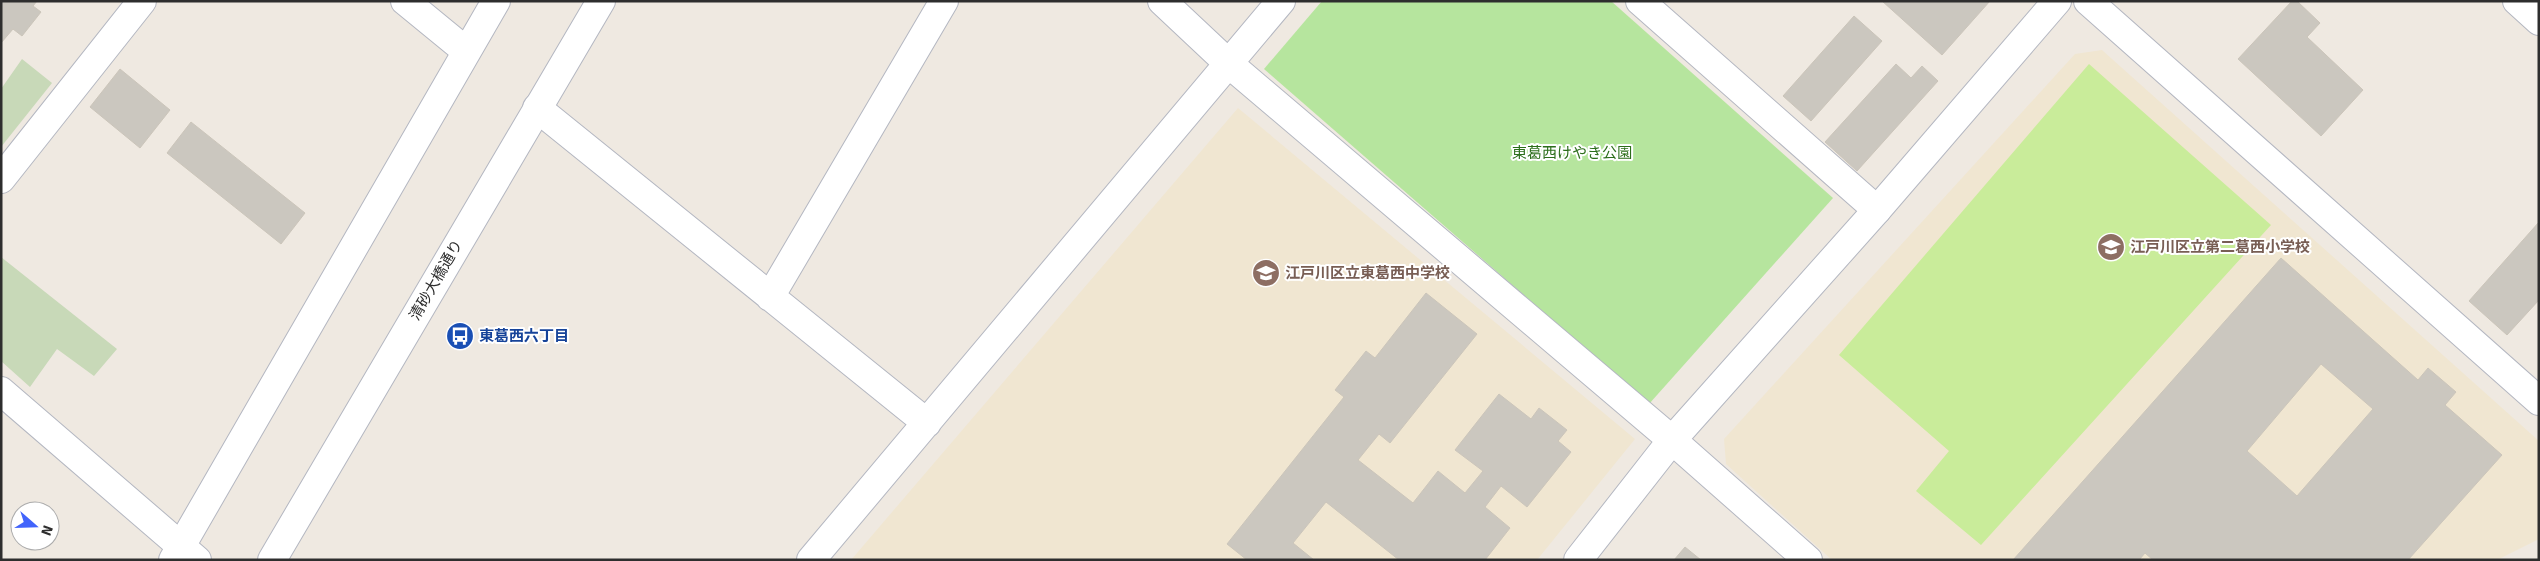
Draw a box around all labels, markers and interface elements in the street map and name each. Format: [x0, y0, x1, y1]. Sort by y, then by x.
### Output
park label: 東葛西けやき公園 [1512, 144, 1632, 162]
school or university icon: 江戸川区立第二葛西小学校 [2096, 232, 2126, 262]
street label: 清砂大橋通り [406, 237, 466, 323]
place label: 江戸川区立第二葛西小学校 [2130, 238, 2310, 256]
school or university icon: 江戸川区立東葛西中学校 [1251, 258, 1281, 288]
place label: 江戸川区立東葛西中学校 [1285, 264, 1450, 282]
bus stop icon: 東葛西六丁目 [445, 321, 475, 351]
place label: 東葛西六丁目 [479, 327, 569, 345]
north arrow [10, 501, 60, 551]
text: N [37, 523, 56, 538]

